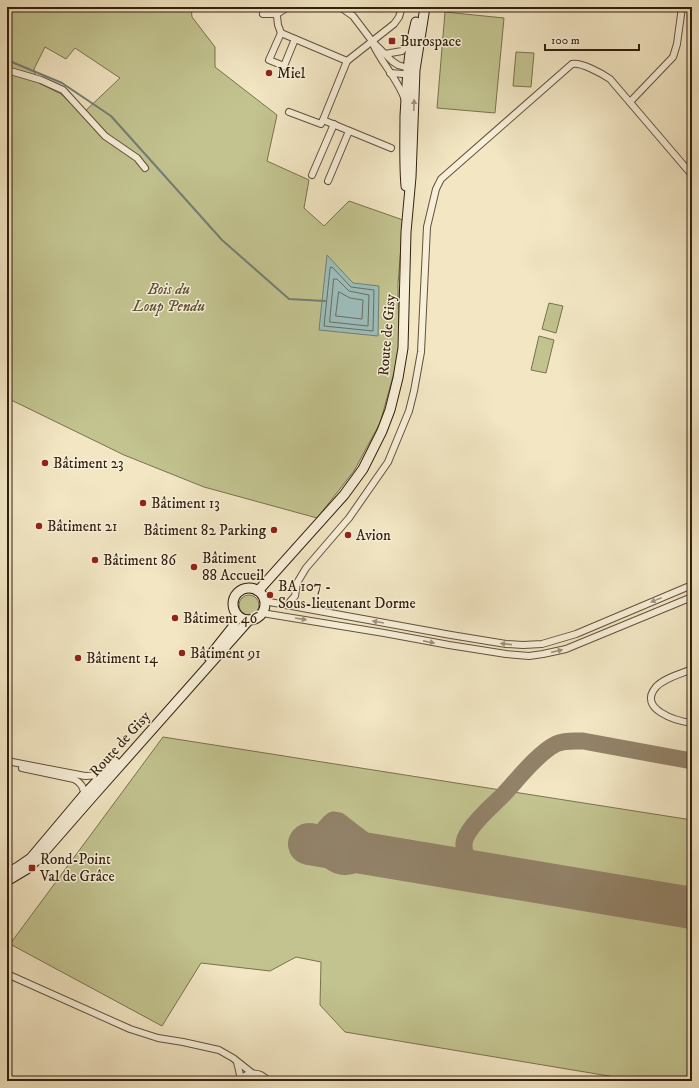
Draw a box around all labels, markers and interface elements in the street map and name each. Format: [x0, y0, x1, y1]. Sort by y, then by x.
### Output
scale bar [545, 26, 639, 52]
place label: Burospace [400, 32, 461, 51]
text: 100 m [551, 33, 580, 48]
marker: Burospace [387, 36, 397, 46]
place label: Miel [277, 64, 306, 83]
marker: Miel [264, 68, 274, 78]
one-way arrow [410, 99, 417, 111]
park label: Bois du Loup Pendu [132, 280, 205, 316]
street label: Route de Gisy [374, 292, 400, 377]
place label: Bâtiment 23 [53, 454, 124, 473]
marker: Bâtiment 23 [40, 458, 50, 468]
place label: Bâtiment 13 [151, 494, 220, 513]
marker: Bâtiment 13 [138, 498, 148, 508]
place label: Bâtiment 21 [47, 517, 118, 536]
marker: Bâtiment 21 [34, 521, 44, 531]
place label: Bâtiment 82 Parking [143, 521, 267, 540]
marker: Bâtiment 82 Parking [269, 525, 279, 535]
place label: Avion [356, 526, 391, 545]
marker: Avion [343, 530, 353, 540]
place label: Bâtiment 88 Accueil [202, 549, 265, 585]
place label: Bâtiment 86 [103, 551, 177, 570]
marker: Bâtiment 86 [90, 555, 100, 565]
marker: Bâtiment 88 Accueil [189, 562, 199, 572]
place label: BA 107 - Sous-lieutenant Dorme [278, 577, 416, 613]
marker: BA 107 - Sous-lieutenant Dorme [265, 590, 275, 600]
one-way arrow [650, 598, 662, 604]
place label: Bâtiment 46 [183, 609, 258, 628]
marker: Bâtiment 46 [170, 613, 180, 623]
one-way arrow [295, 616, 307, 622]
one-way arrow [372, 618, 384, 624]
one-way arrow [422, 639, 435, 645]
one-way arrow [500, 640, 512, 647]
place label: Bâtiment 91 [190, 644, 261, 663]
marker: Bâtiment 91 [177, 648, 187, 658]
one-way arrow [551, 648, 563, 654]
place label: Bâtiment 14 [86, 649, 158, 668]
marker: Bâtiment 14 [73, 653, 83, 663]
street label: Route de Gisy [85, 706, 155, 781]
place label: Rond-Point Val de Grâce [39, 850, 115, 886]
marker: Rond-Point Val de Grâce [27, 863, 37, 873]

